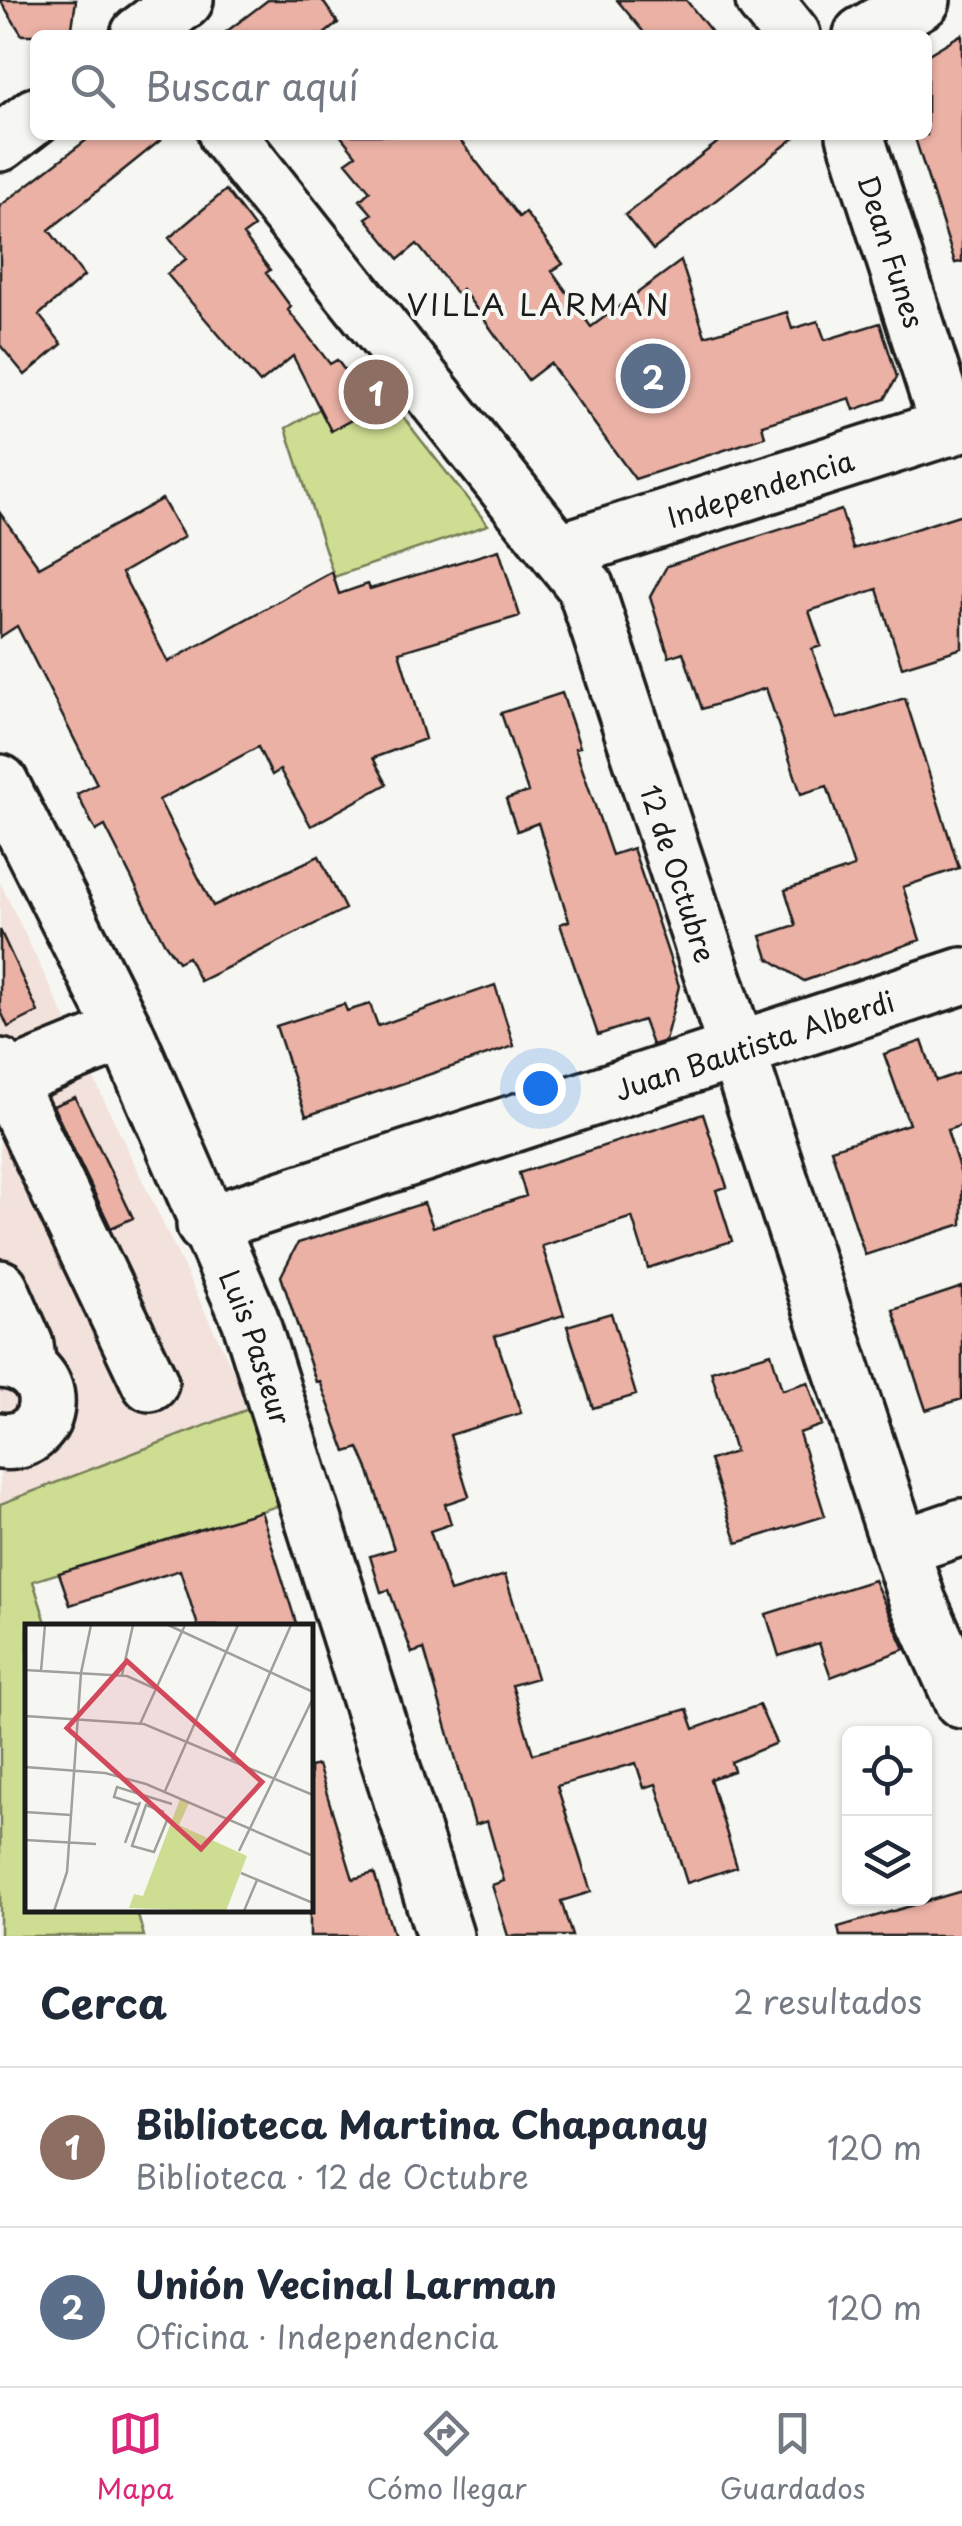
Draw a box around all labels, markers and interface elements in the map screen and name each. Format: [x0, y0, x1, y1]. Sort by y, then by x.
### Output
search box [30, 30, 932, 140]
text: Buscar aquí [145, 57, 359, 114]
icon: search [65, 58, 120, 113]
street label: Dean Funes [848, 169, 937, 333]
district label: VILLA LARMAN [407, 281, 671, 326]
pin: 2 [620, 338, 686, 414]
pin: 1 [344, 354, 408, 430]
street label: Independencia [661, 437, 860, 538]
street label: 12 de Octubre [630, 779, 728, 968]
street label: Juan Bautista Alberdi [609, 978, 899, 1110]
your location [515, 1063, 566, 1114]
street label: Luis Pasteur [209, 1262, 303, 1430]
inset map [25, 1624, 312, 1911]
map controls [842, 1726, 932, 1906]
button: locate [842, 1726, 932, 1816]
button: layers [842, 1816, 932, 1906]
text: Cerca [40, 1970, 167, 2033]
text: 2 resultados [733, 1977, 922, 2025]
text: Biblioteca Martina Chapanay [135, 2095, 708, 2152]
text: 1 [65, 2123, 80, 2171]
text: 120 m [827, 2123, 922, 2171]
text: Biblioteca · 12 de Octubre [135, 2152, 529, 2200]
text: Unión Vecinal Larman [135, 2255, 557, 2312]
text: 2 [61, 2283, 84, 2331]
text: 120 m [827, 2283, 922, 2331]
text: Oficina · Independencia [135, 2312, 498, 2360]
tab: Mapa [97, 2406, 174, 2509]
tab: Cómo llegar [367, 2406, 527, 2509]
tab: Guardados [720, 2406, 865, 2509]

